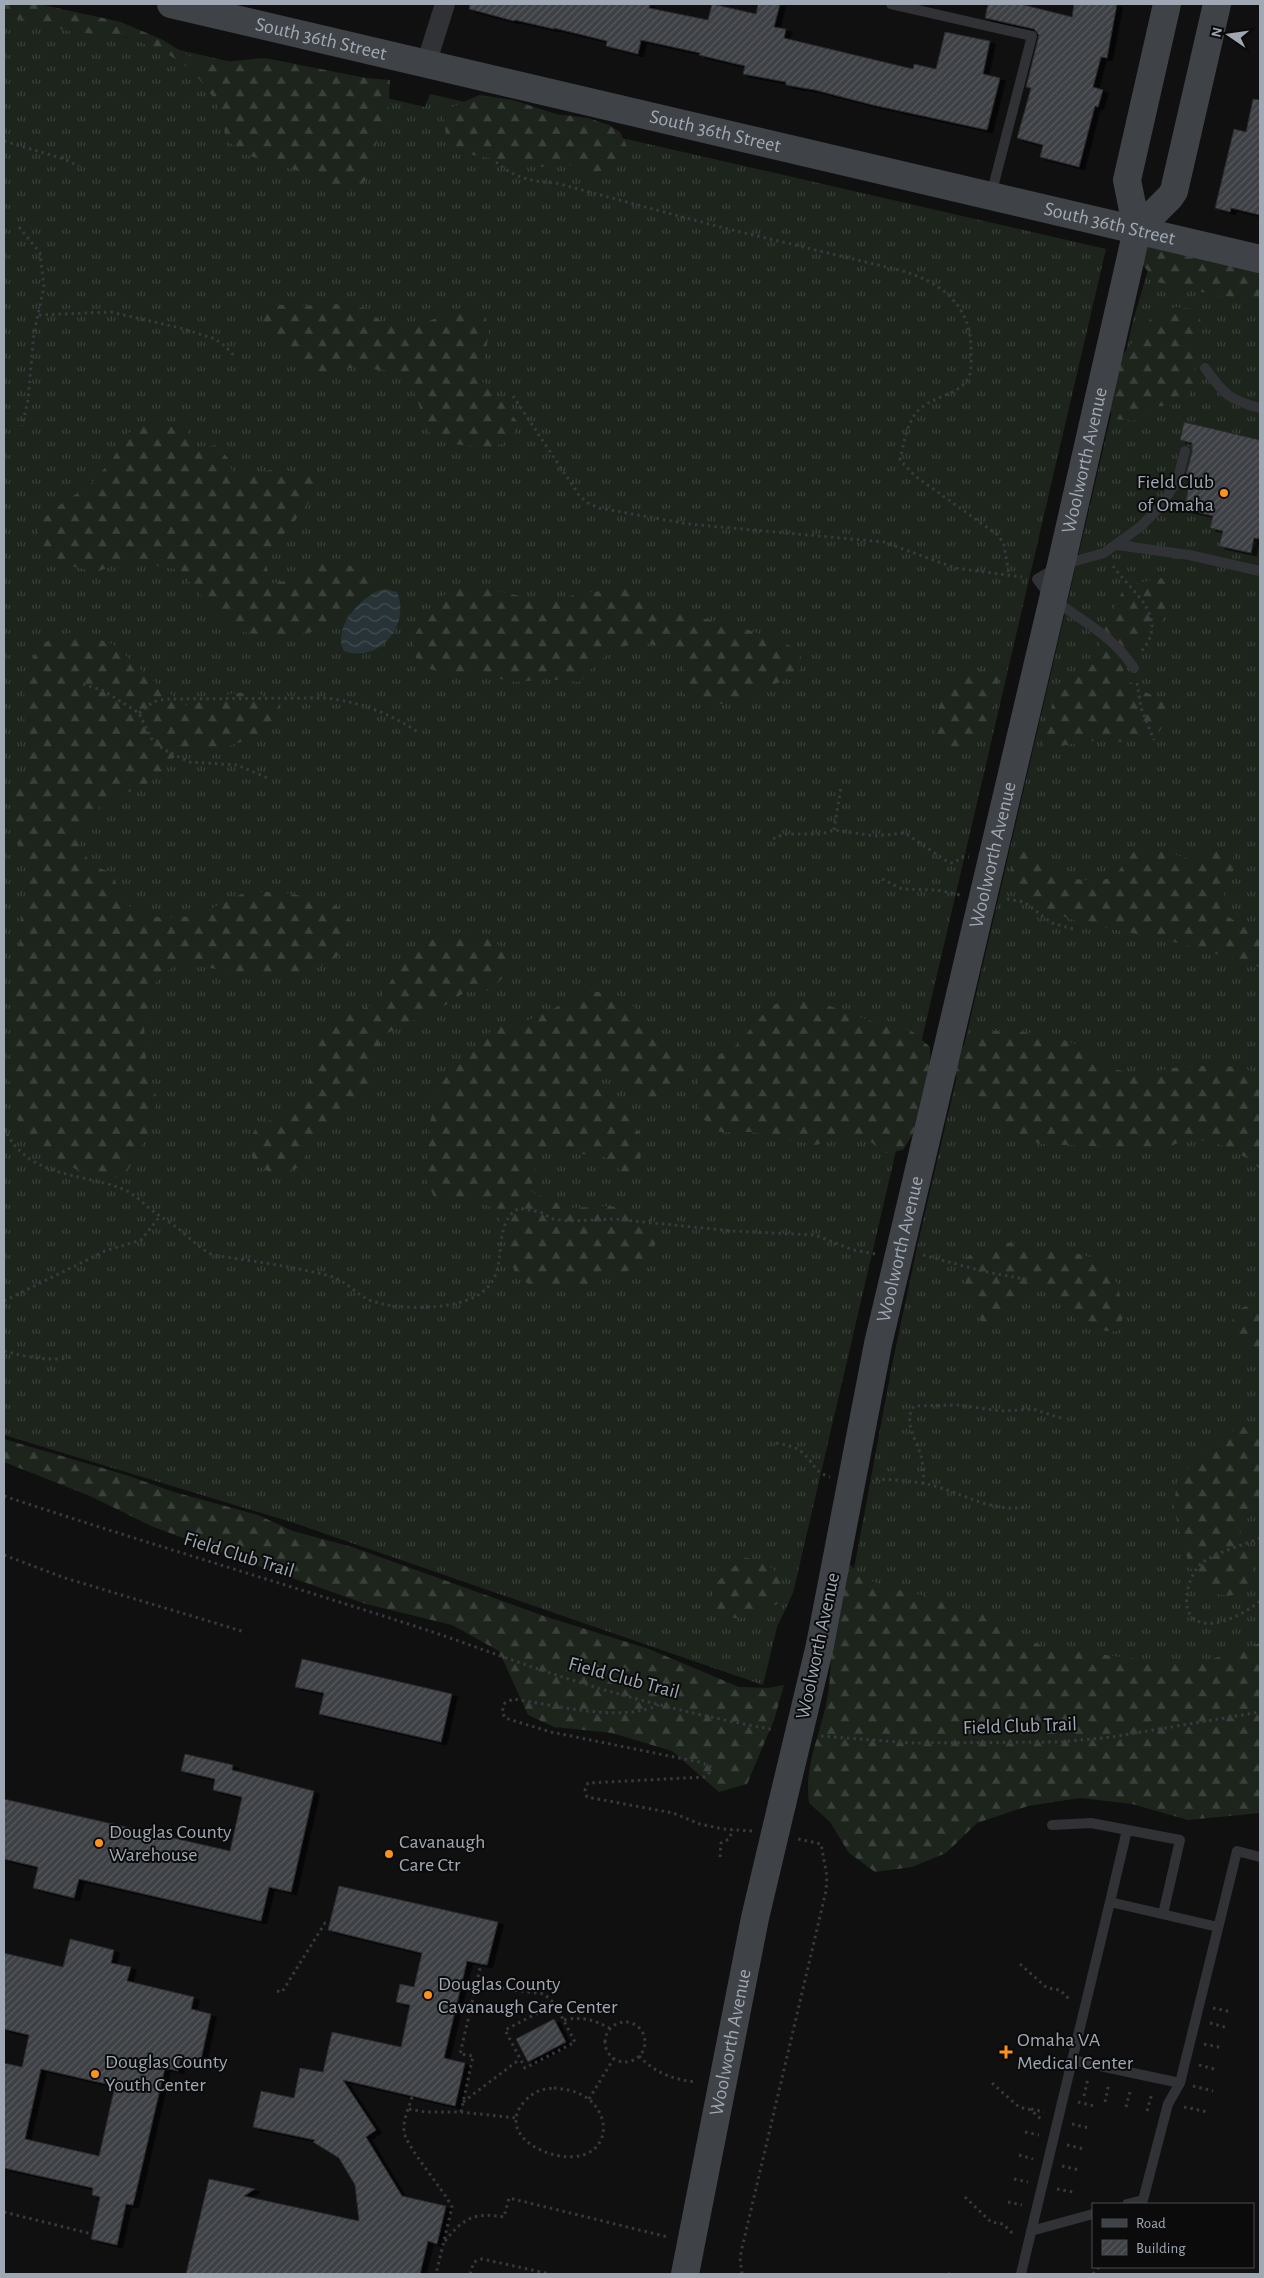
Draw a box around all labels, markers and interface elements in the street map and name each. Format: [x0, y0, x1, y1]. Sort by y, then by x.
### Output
north arrow [1204, 10, 1254, 60]
street label: South 36th Street [253, 14, 389, 64]
text: N [1209, 26, 1225, 39]
street label: South 36th Street [648, 106, 783, 157]
street label: South 36th Street [1042, 199, 1178, 249]
street label: Woolworth Avenue [1058, 385, 1111, 535]
place label: Field Club of Omaha [1137, 472, 1214, 515]
marker: Field Club of Omaha [1218, 487, 1230, 499]
street label: Woolworth Avenue [966, 780, 1020, 930]
street label: Woolworth Avenue [873, 1174, 927, 1324]
street label: Field Club Trail [181, 1529, 297, 1581]
street label: Woolworth Avenue [793, 1571, 843, 1721]
street label: Field Club Trail [566, 1654, 682, 1702]
street label: Field Club Trail [963, 1714, 1077, 1738]
place label: Douglas County Warehouse [109, 1822, 232, 1865]
place label: Cavanaugh Care Ctr [399, 1832, 485, 1875]
marker: Douglas County Warehouse [93, 1837, 105, 1849]
marker: Cavanaugh Care Ctr [383, 1848, 395, 1860]
street label: Woolworth Avenue [706, 1967, 755, 2118]
place label: Douglas County Cavanaugh Care Center [438, 1974, 618, 2017]
marker: Douglas County Cavanaugh Care Center [422, 1989, 434, 2001]
place label: Omaha VA Medical Center [1017, 2030, 1134, 2073]
marker: Omaha VA Medical Center [999, 2045, 1013, 2059]
place label: Douglas County Youth Center [105, 2052, 228, 2095]
marker: Douglas County Youth Center [89, 2068, 101, 2080]
legend [1092, 2203, 1254, 2268]
text: Road [1136, 2216, 1166, 2231]
text: Building [1136, 2241, 1186, 2256]

